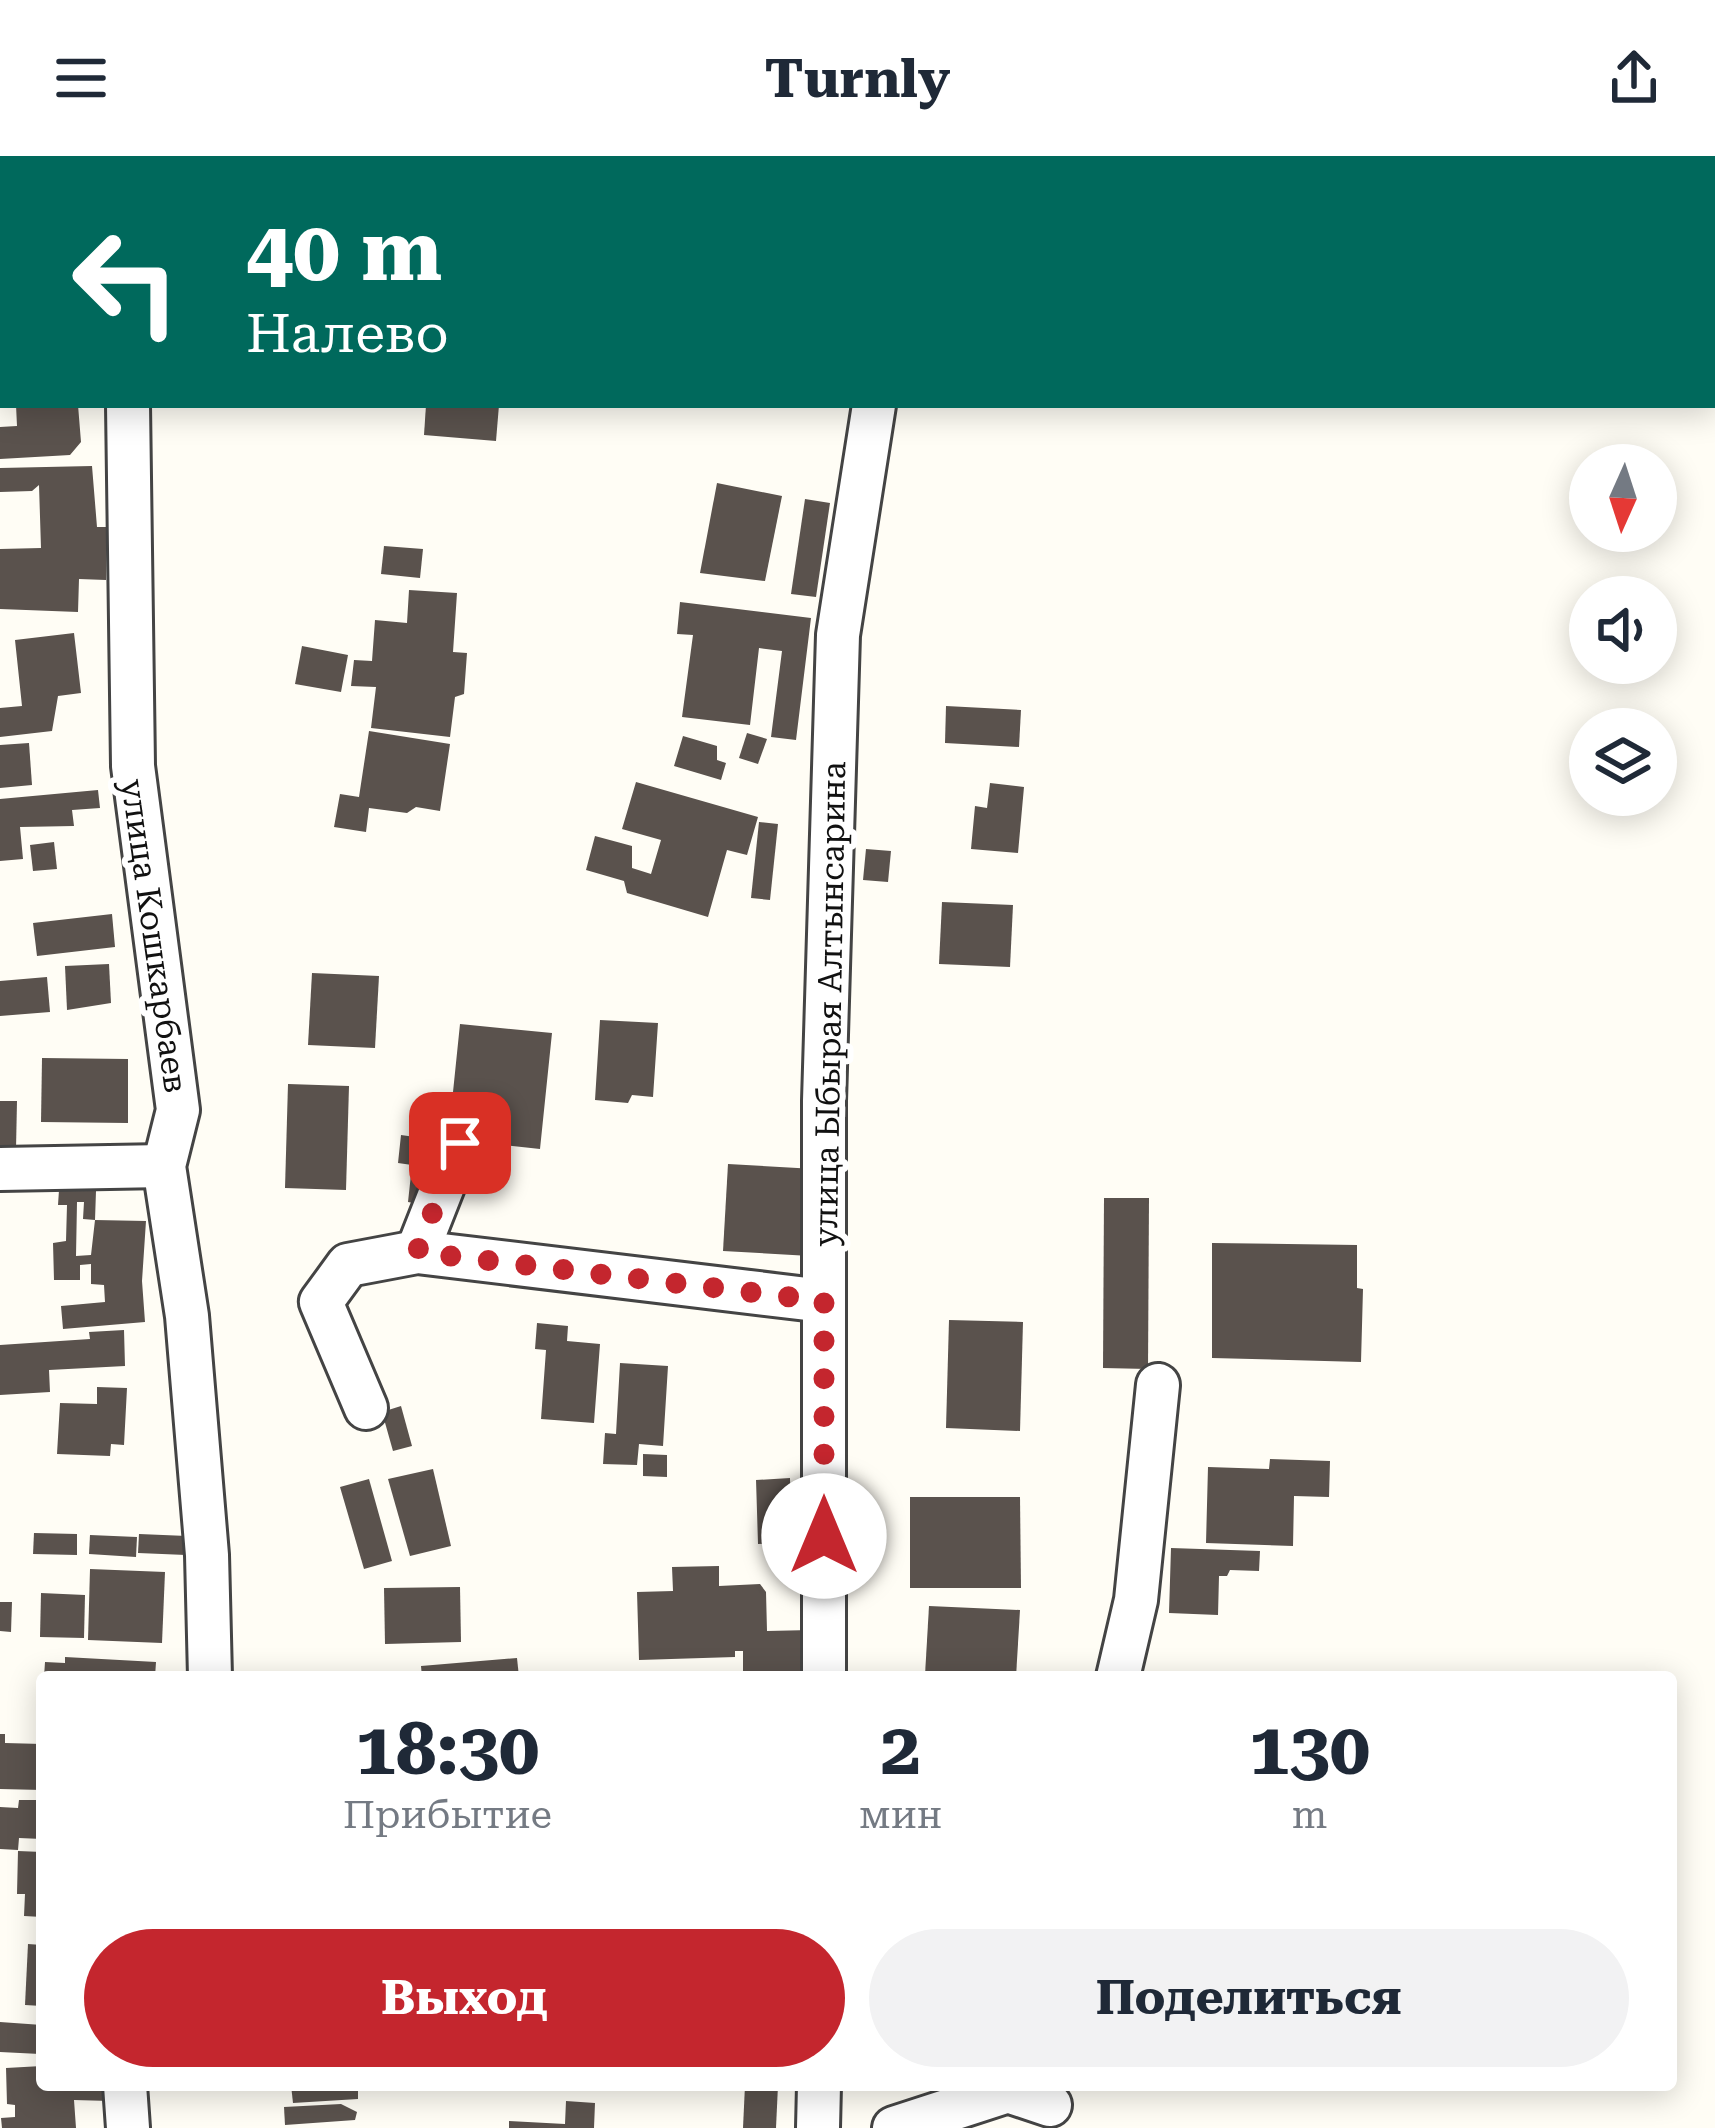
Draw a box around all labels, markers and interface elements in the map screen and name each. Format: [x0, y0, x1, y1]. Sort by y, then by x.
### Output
icon: menu [48, 45, 114, 111]
icon: share [1601, 45, 1667, 111]
text: Turnly [765, 47, 950, 110]
text: 40 m [246, 202, 442, 300]
icon: left [48, 204, 204, 360]
text: Налево [246, 302, 449, 365]
north arrow [1569, 444, 1677, 552]
map controls [1569, 444, 1677, 816]
button: sound [1569, 576, 1677, 684]
button: layers [1569, 708, 1677, 816]
street label: улица Ыбырая Алтынсарина [806, 761, 853, 1247]
street label: улица Кошкарбаев [113, 777, 196, 1095]
pin [409, 1092, 511, 1194]
icon: arrive [427, 1110, 493, 1176]
position arrow [761, 1473, 887, 1599]
text: 18:30 [356, 1707, 539, 1792]
text: 2 [880, 1707, 921, 1792]
text: 130 [1249, 1707, 1370, 1792]
text: Прибытие [343, 1792, 552, 1838]
text: мин [859, 1792, 942, 1838]
text: m [1292, 1792, 1327, 1838]
button: Выход [84, 1929, 845, 2067]
button: Поделиться [869, 1929, 1629, 2067]

